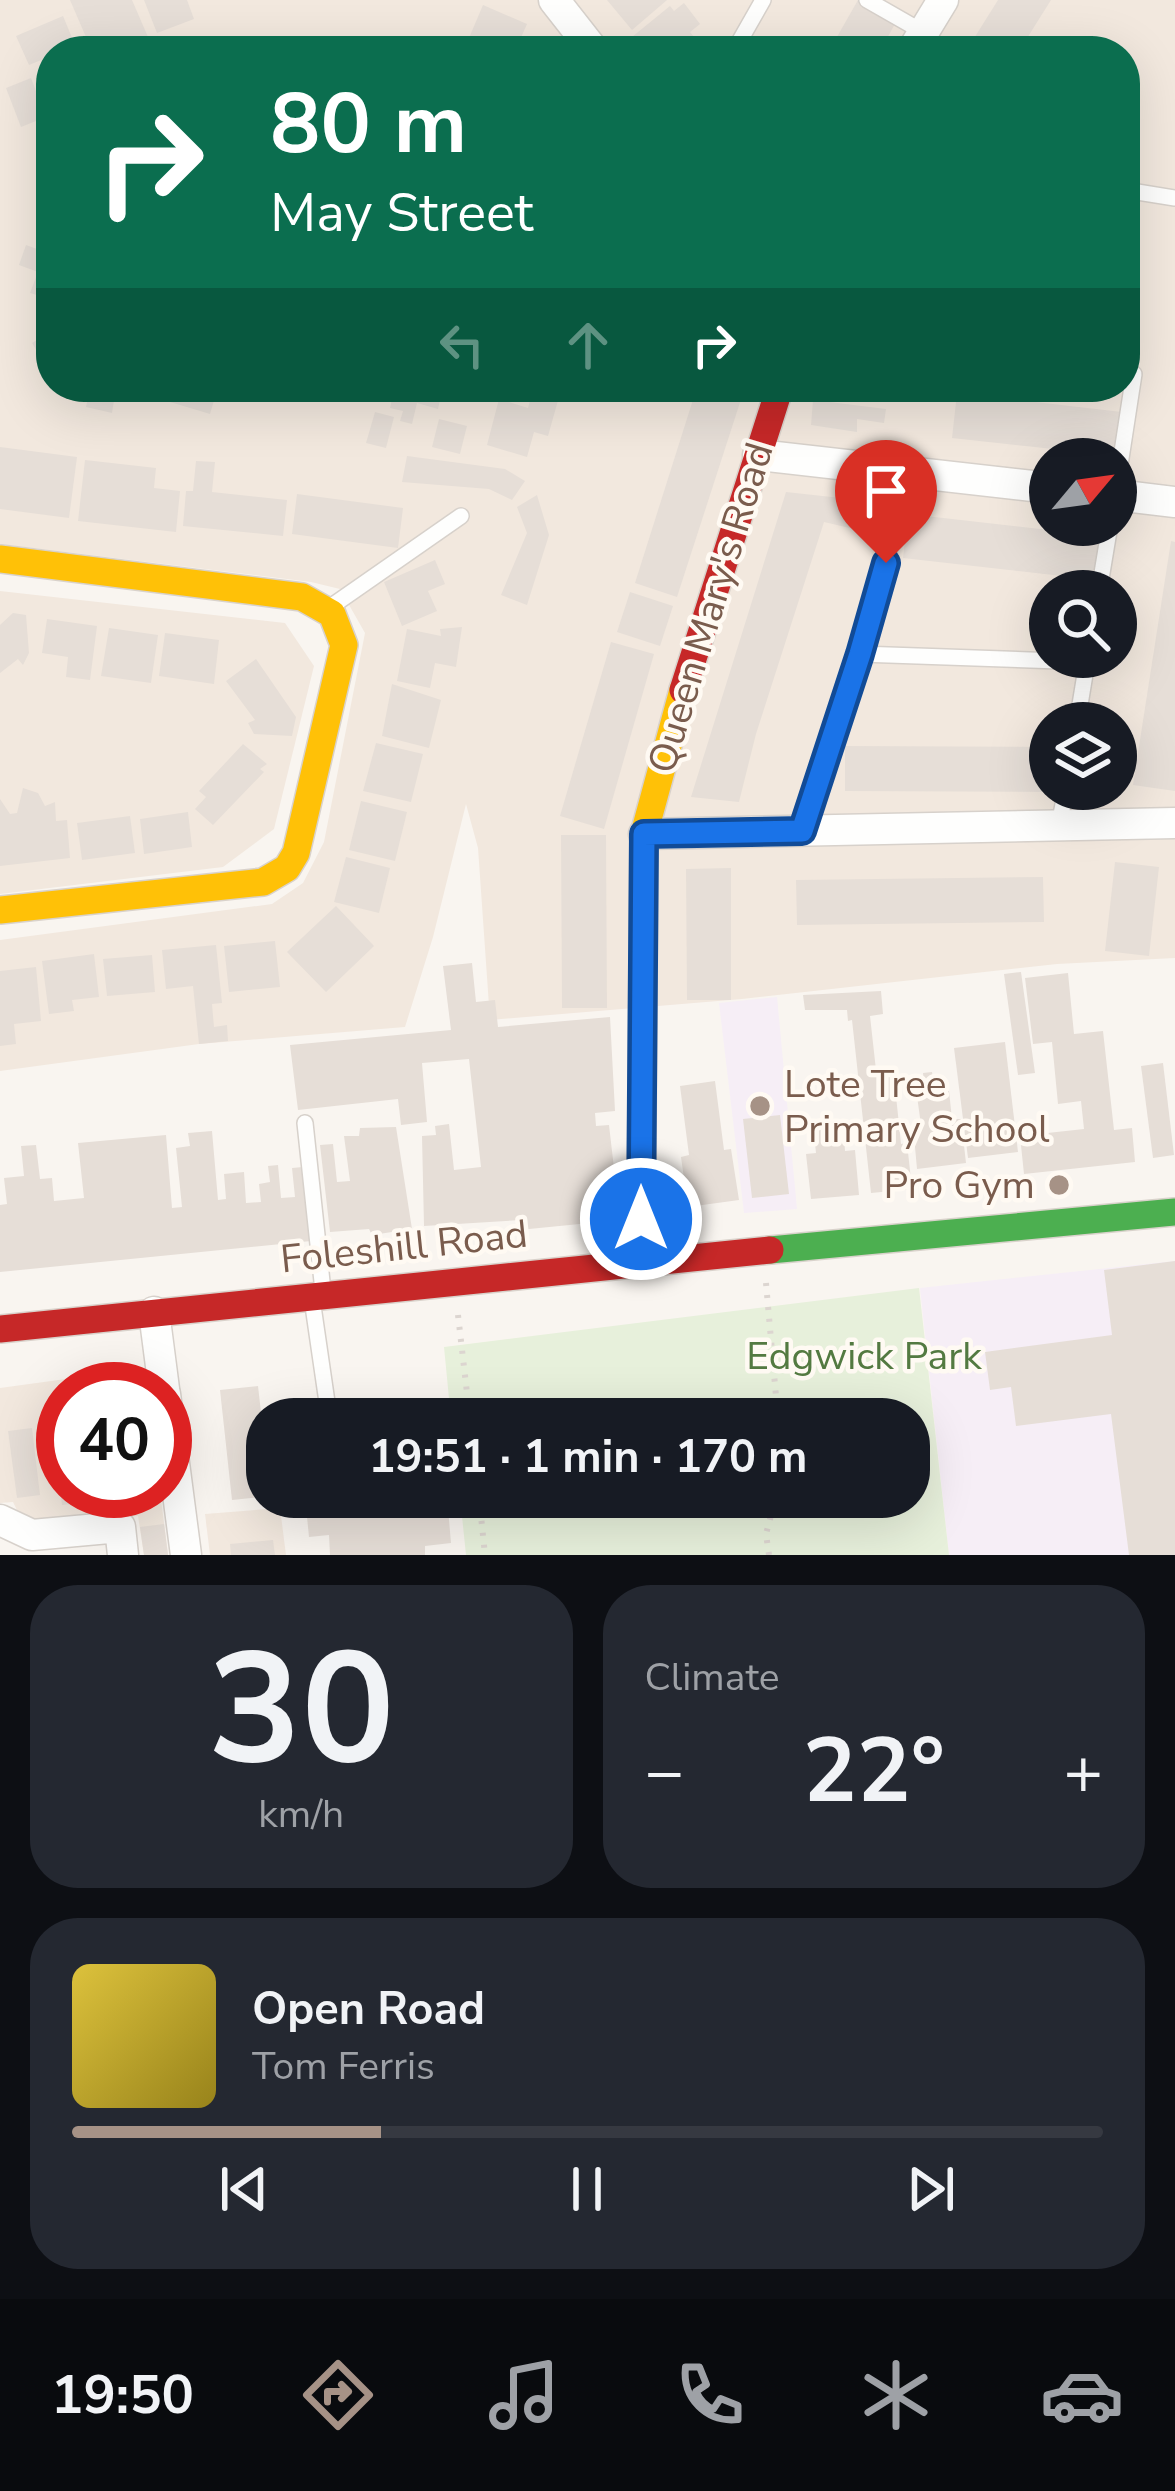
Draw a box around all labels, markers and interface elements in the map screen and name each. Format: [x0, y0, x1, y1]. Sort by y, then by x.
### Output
text: 80 m [270, 67, 467, 182]
icon: right [72, 84, 228, 240]
text: May Street [270, 176, 534, 250]
icon: left [429, 312, 495, 378]
icon: ahead [555, 312, 621, 378]
icon: right [681, 312, 747, 378]
street label: Queen Mary's Road [636, 436, 786, 780]
north arrow [1029, 438, 1137, 546]
map controls [1029, 438, 1137, 810]
pin [835, 440, 937, 563]
icon: arrive [853, 458, 919, 524]
button: search [1029, 570, 1137, 678]
button: layers [1029, 702, 1137, 810]
place label: Lote Tree Primary School [784, 1058, 1050, 1156]
marker: Lote Tree Primary School [747, 1093, 773, 1119]
position arrow [578, 1156, 704, 1282]
place label: Pro Gym [884, 1159, 1035, 1212]
marker: Pro Gym [1046, 1172, 1072, 1198]
street label: Foleshill Road [278, 1208, 530, 1286]
park label: Edgwick Park [746, 1330, 982, 1383]
speed limit sign: 40 [36, 1362, 192, 1518]
text: 19:51 · 1 min · 170 m [368, 1427, 808, 1488]
text: 30 [208, 1603, 395, 1816]
text: Climate [645, 1651, 780, 1704]
text: 22° [803, 1710, 945, 1833]
text: − [645, 1727, 684, 1817]
text: + [1063, 1727, 1103, 1817]
text: km/h [258, 1788, 344, 1841]
text: Open Road [252, 1979, 485, 2040]
text: Tom Ferris [252, 2040, 435, 2093]
icon: previous [211, 2156, 277, 2222]
icon: pause [554, 2156, 620, 2222]
icon: next [898, 2156, 964, 2222]
icon: directions [296, 2353, 380, 2437]
icon: music [482, 2353, 566, 2437]
icon: phone [668, 2353, 752, 2437]
icon: climate [854, 2353, 938, 2437]
icon: car [1040, 2353, 1124, 2437]
text: 19:50 [51, 2358, 194, 2432]

